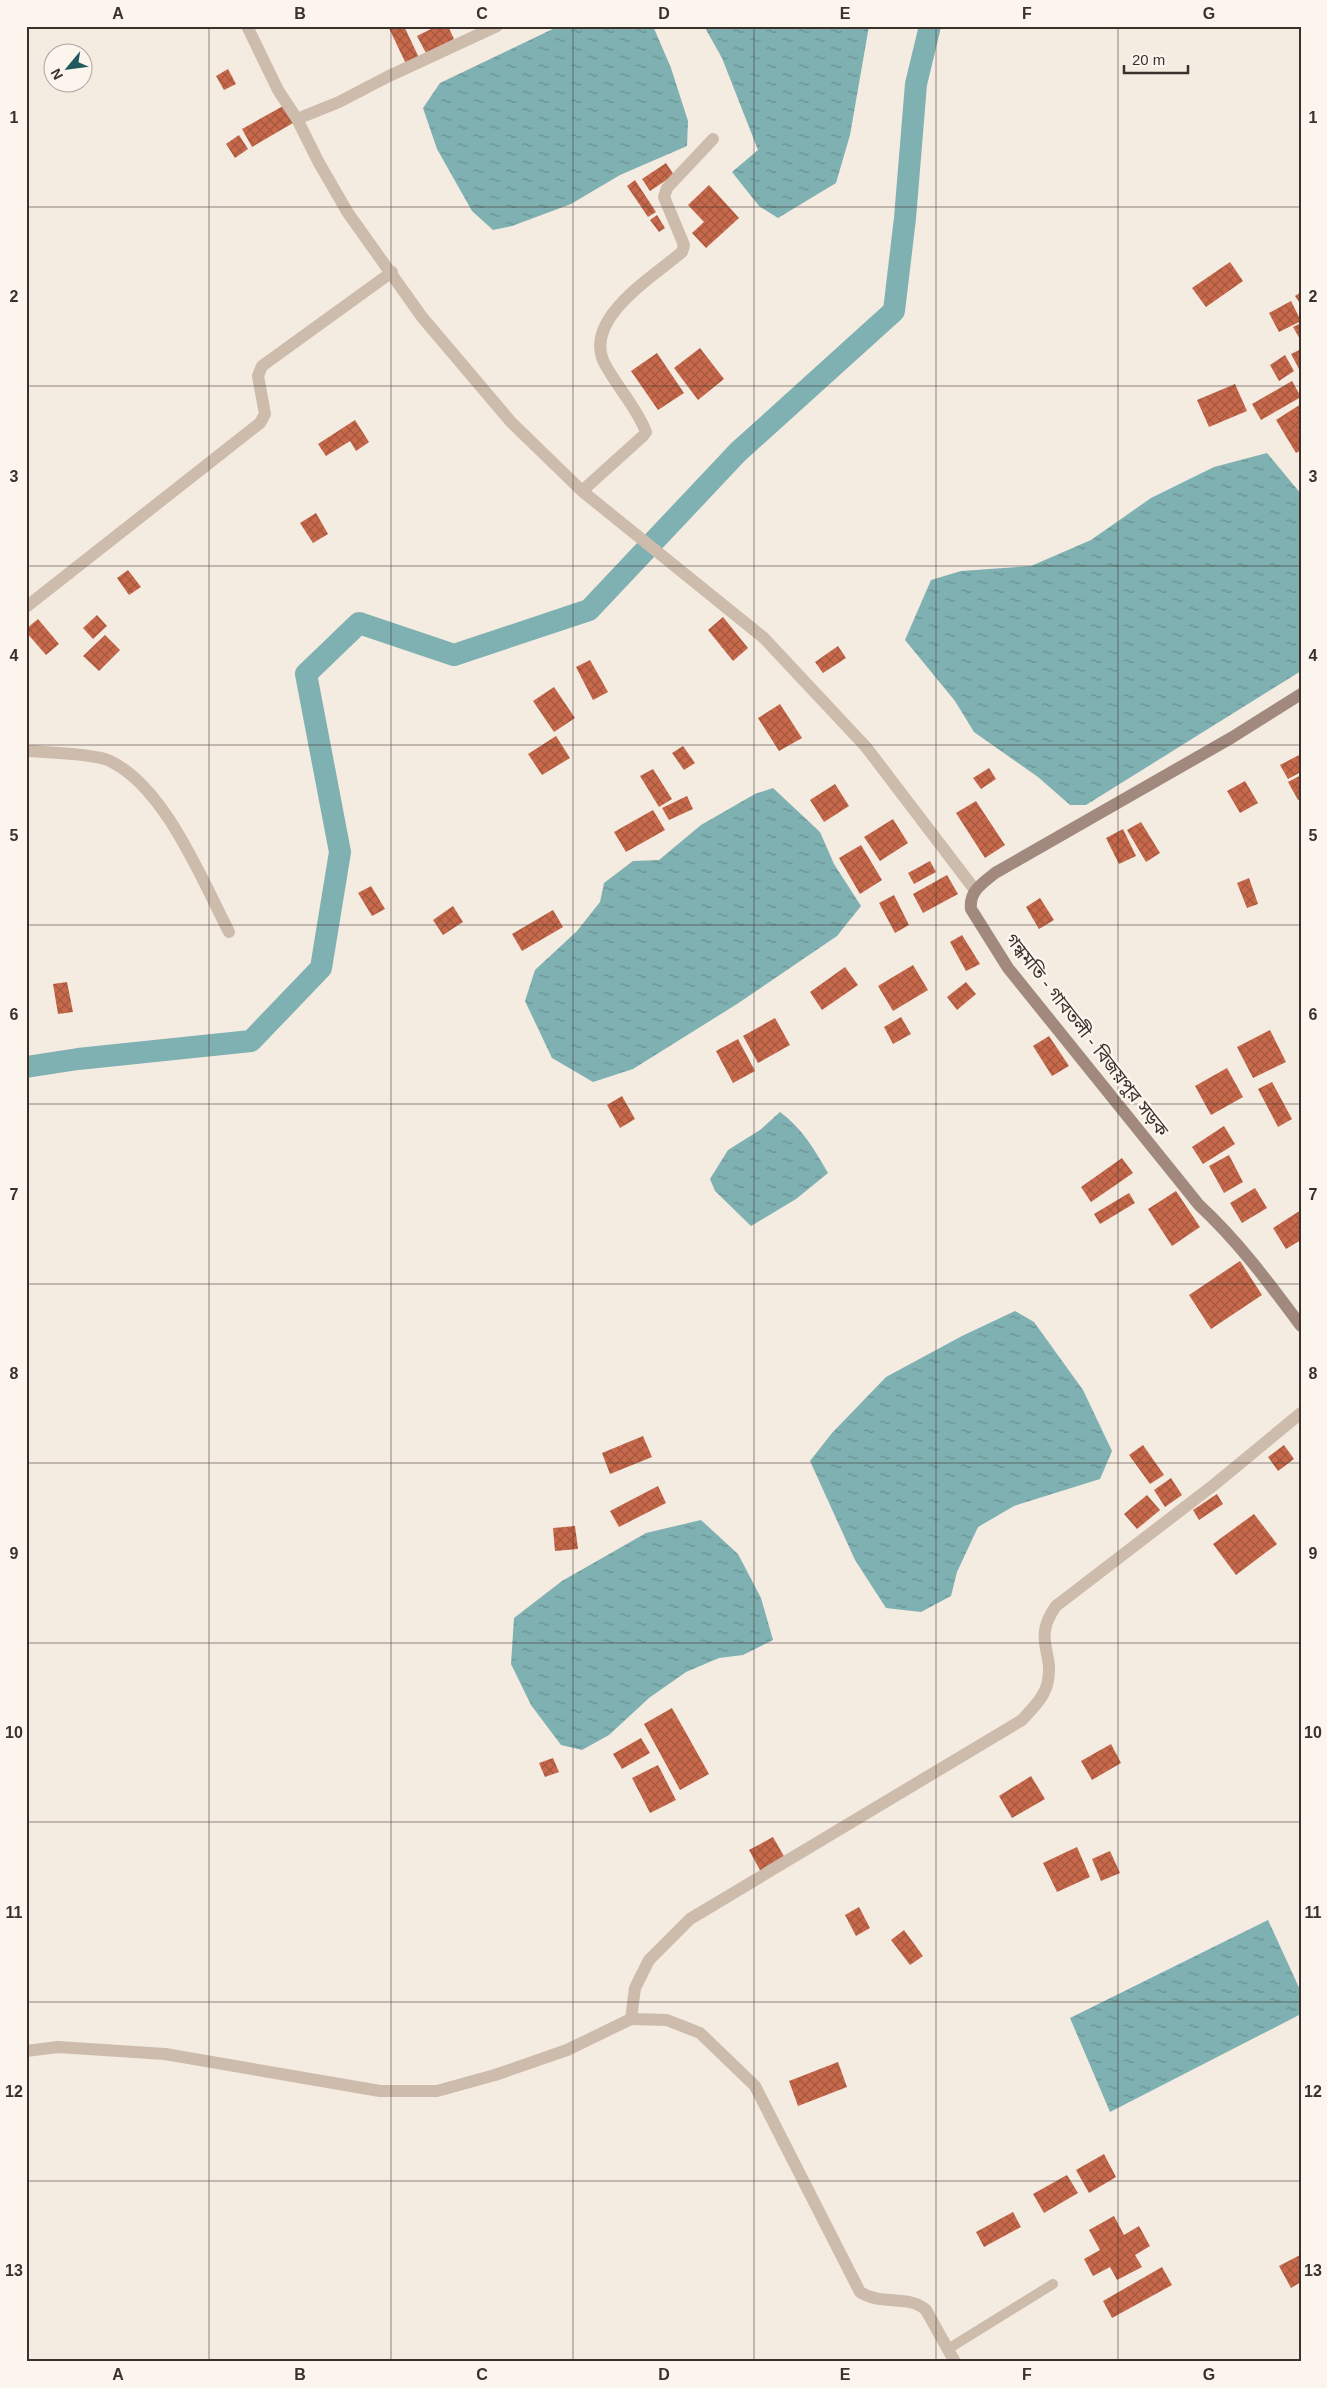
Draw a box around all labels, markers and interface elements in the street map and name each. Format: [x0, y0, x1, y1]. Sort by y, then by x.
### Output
text: A [112, 5, 124, 22]
text: B [294, 5, 306, 22]
text: C [476, 5, 488, 22]
text: D [658, 5, 670, 22]
text: E [840, 5, 851, 22]
text: F [1022, 5, 1032, 22]
text: G [1203, 5, 1215, 22]
north arrow [42, 42, 92, 92]
scale bar [1124, 42, 1188, 74]
text: 20 m [1132, 51, 1165, 68]
text: N [47, 66, 66, 83]
text: 1 [10, 109, 19, 126]
text: 1 [1309, 109, 1318, 126]
text: 2 [10, 288, 19, 305]
text: 2 [1309, 288, 1318, 305]
text: 3 [10, 468, 19, 485]
text: 3 [1309, 468, 1318, 485]
text: 4 [10, 647, 19, 664]
text: 4 [1309, 647, 1318, 664]
text: 5 [10, 827, 19, 844]
text: 5 [1309, 827, 1318, 844]
street label: গন্ধমতি - গাবতলী - বিজয়পুর সড়ক [1001, 930, 1173, 1141]
text: 6 [10, 1006, 19, 1023]
text: 6 [1309, 1006, 1318, 1023]
text: 7 [10, 1186, 19, 1203]
text: 7 [1309, 1186, 1318, 1203]
text: 8 [10, 1365, 19, 1382]
text: 8 [1309, 1365, 1318, 1382]
text: 9 [10, 1545, 19, 1562]
text: 9 [1309, 1545, 1318, 1562]
text: 10 [5, 1724, 23, 1741]
text: 10 [1304, 1724, 1322, 1741]
text: 11 [6, 1904, 23, 1921]
text: 11 [1305, 1904, 1322, 1921]
text: 12 [5, 2083, 23, 2100]
text: 12 [1304, 2083, 1322, 2100]
text: 13 [5, 2262, 23, 2279]
text: 13 [1304, 2262, 1322, 2279]
text: A [112, 2366, 124, 2383]
text: B [294, 2366, 306, 2383]
text: C [476, 2366, 488, 2383]
text: D [658, 2366, 670, 2383]
text: E [840, 2366, 851, 2383]
text: F [1022, 2366, 1032, 2383]
text: G [1203, 2366, 1215, 2383]

